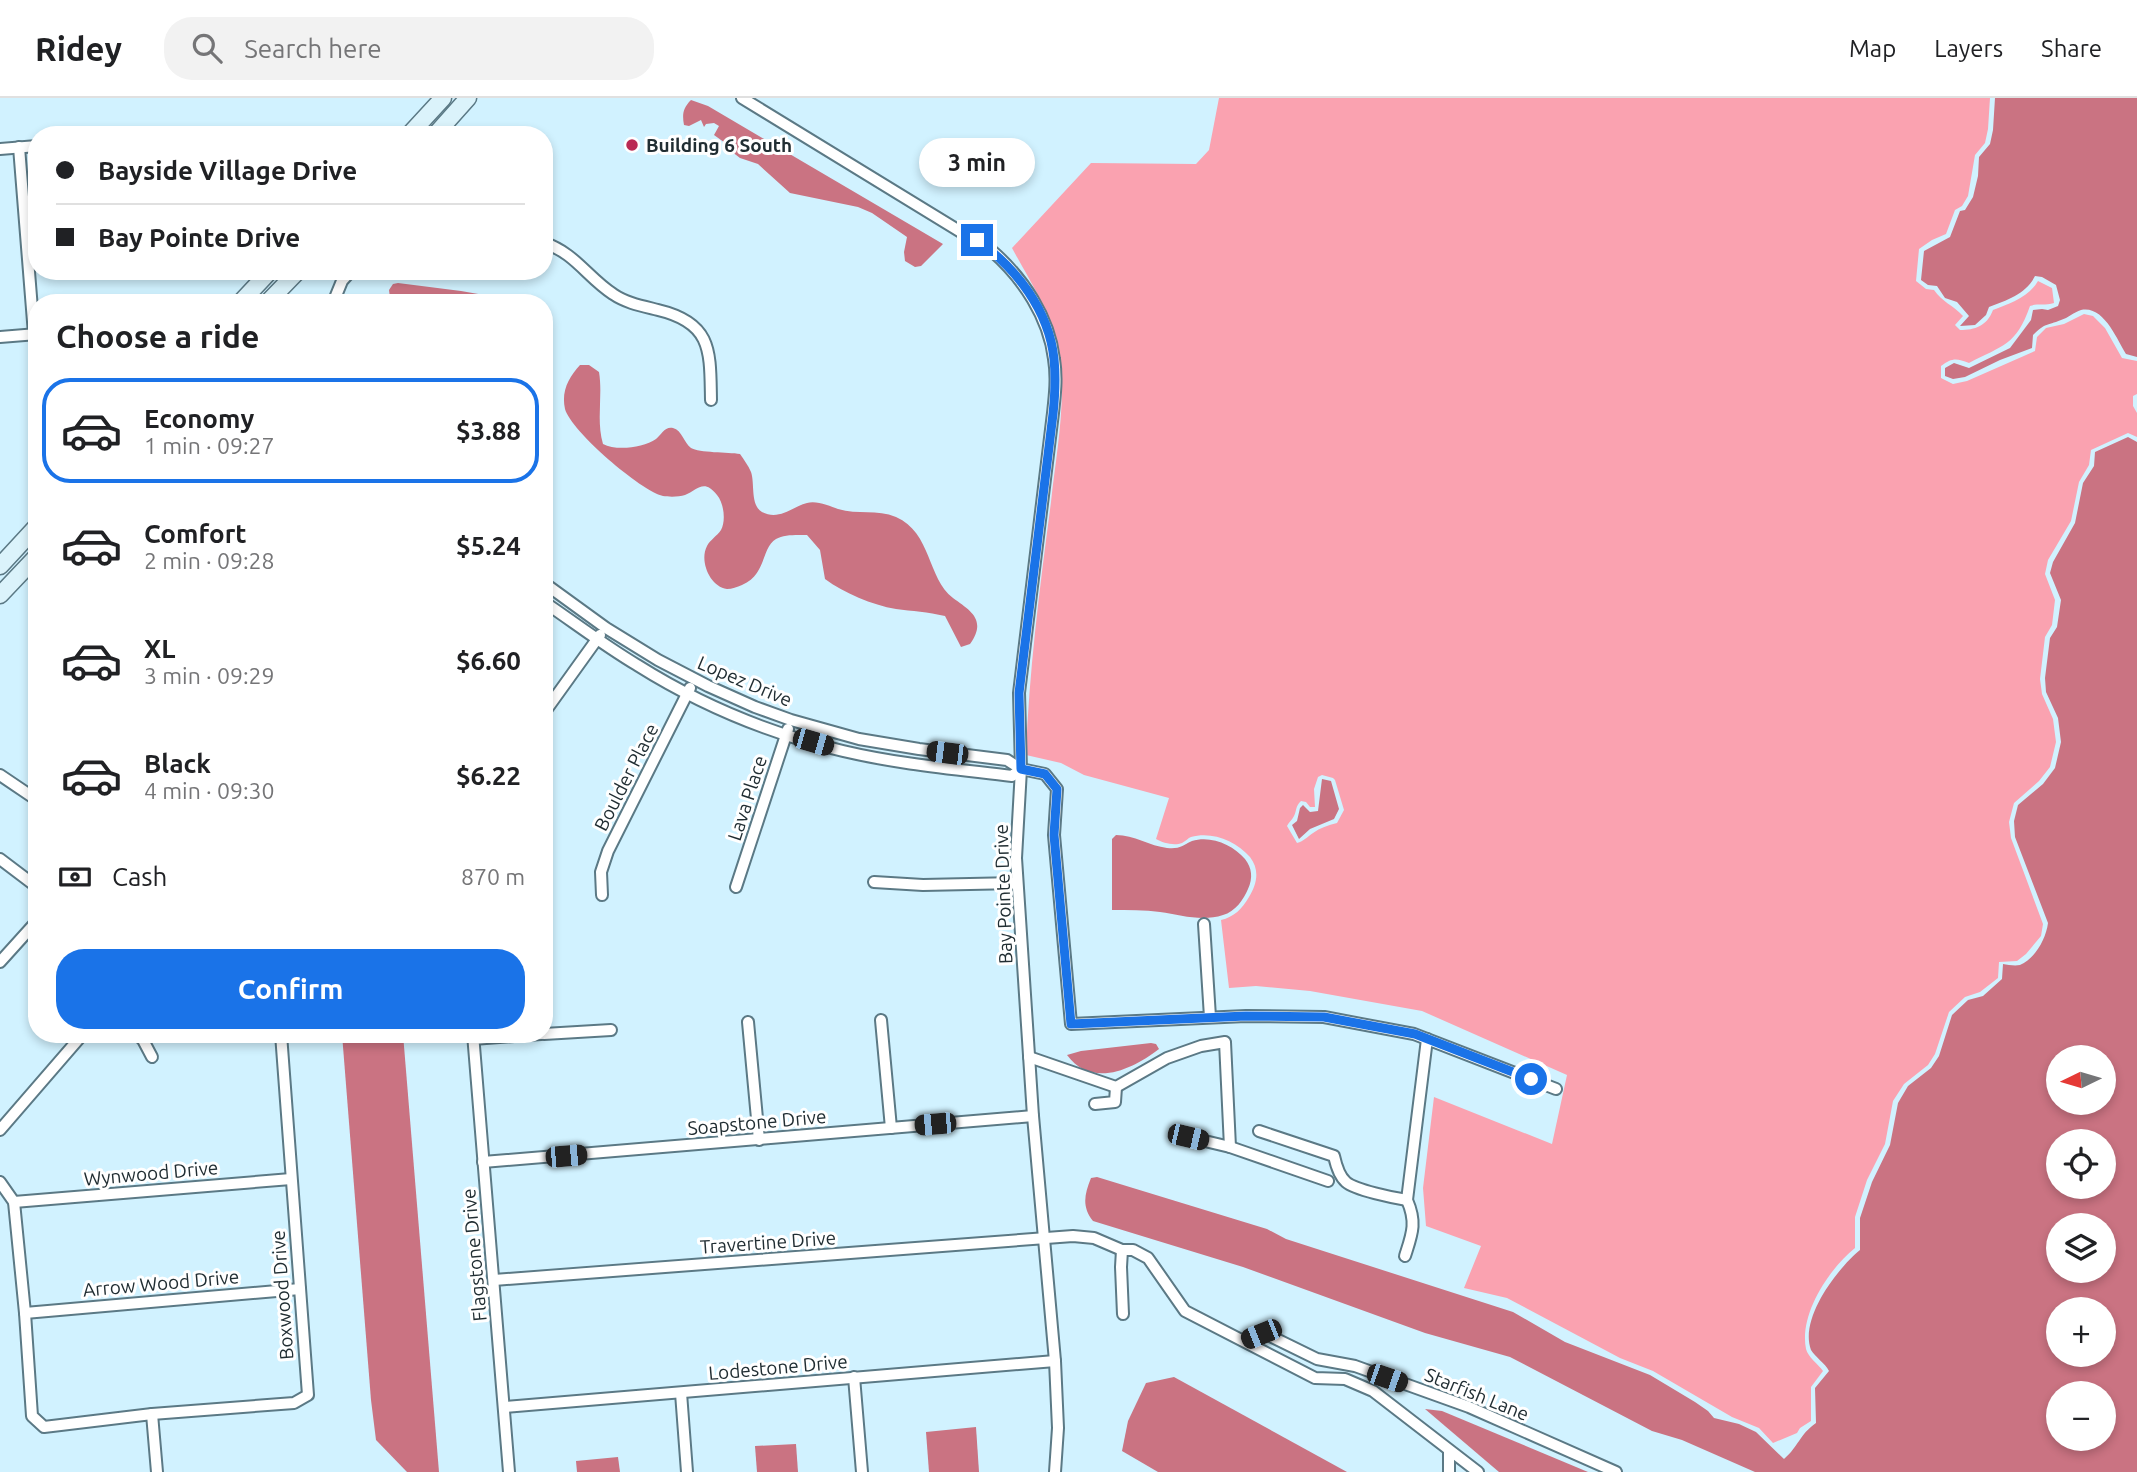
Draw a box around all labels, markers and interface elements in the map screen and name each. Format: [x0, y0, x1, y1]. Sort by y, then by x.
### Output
search box [164, 17, 654, 80]
icon: search [188, 29, 226, 67]
text: Ridey [35, 30, 122, 67]
text: Search here [244, 34, 382, 63]
text: Map [1849, 35, 1896, 62]
text: Layers [1934, 35, 2003, 62]
text: Share [2041, 35, 2102, 62]
place label: Building 6 South [646, 134, 792, 156]
marker: Building 6 South [624, 137, 640, 153]
callout: 3 min [919, 138, 1035, 188]
text: 3 min [948, 150, 1006, 175]
text: Bayside Village Drive [98, 156, 357, 185]
text: Bay Pointe Drive [98, 223, 300, 252]
route end [961, 224, 993, 256]
text: Choose a ride [56, 318, 259, 354]
icon: car [60, 399, 123, 462]
text: Economy [144, 404, 254, 433]
text: $3.88 [456, 416, 521, 445]
text: 1 min · 09:27 [144, 433, 275, 458]
icon: car [60, 514, 123, 577]
text: Comfort [144, 519, 247, 548]
text: $5.24 [456, 531, 521, 560]
text: 2 min · 09:28 [144, 548, 275, 573]
icon: car [60, 629, 123, 692]
text: XL [144, 634, 175, 663]
text: $6.60 [456, 646, 521, 675]
street label: Lopez Drive [694, 651, 796, 711]
text: 3 min · 09:29 [144, 663, 275, 688]
street label: Boulder Place [590, 720, 662, 834]
car [790, 726, 837, 758]
car [925, 740, 970, 766]
icon: car [60, 744, 123, 807]
text: Black [144, 749, 211, 778]
street label: Lava Place [723, 753, 771, 843]
text: $6.22 [456, 761, 521, 790]
text: 4 min · 09:30 [144, 778, 275, 803]
street label: Bay Pointe Drive [990, 824, 1016, 964]
icon: cash [56, 858, 94, 896]
text: Cash [112, 862, 167, 891]
text: 870 m [461, 864, 525, 889]
button: Confirm [56, 949, 525, 1029]
north arrow [2046, 1045, 2116, 1115]
map controls [2046, 1045, 2116, 1451]
route start [1515, 1063, 1547, 1095]
street label: Soapstone Drive [687, 1105, 827, 1139]
car [914, 1112, 957, 1136]
car [1166, 1122, 1211, 1152]
button: locate [2046, 1129, 2116, 1199]
car [545, 1144, 588, 1168]
street label: Wynwood Drive [83, 1156, 219, 1190]
street label: Flagstone Drive [457, 1188, 491, 1322]
button: layers [2046, 1213, 2116, 1283]
street label: Travertine Drive [699, 1226, 837, 1258]
street label: Boxwood Drive [266, 1229, 298, 1361]
street label: Arrow Wood Drive [82, 1265, 240, 1301]
button: + [2046, 1297, 2116, 1367]
car [1238, 1316, 1285, 1352]
street label: Lodestone Drive [707, 1350, 849, 1384]
car [1364, 1361, 1411, 1395]
street label: Starfish Lane [1422, 1363, 1532, 1425]
button: − [2046, 1381, 2116, 1451]

